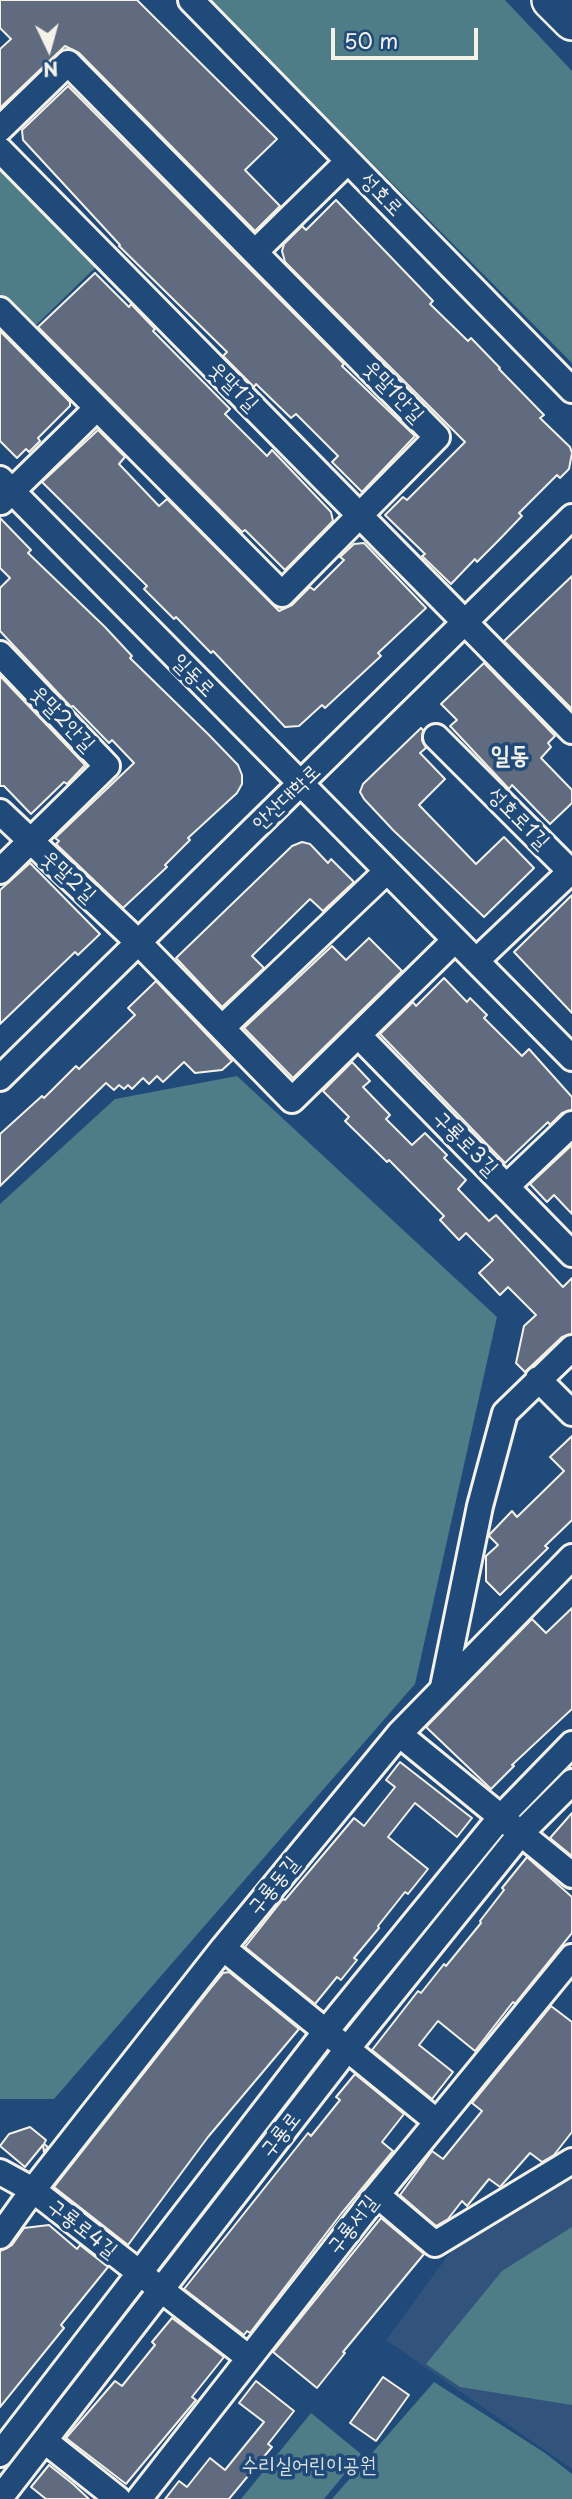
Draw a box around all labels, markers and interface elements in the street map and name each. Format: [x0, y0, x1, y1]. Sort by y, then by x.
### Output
north arrow [14, 14, 84, 84]
scale bar [334, 14, 481, 58]
text: 50 m [344, 24, 398, 56]
text: N [42, 55, 60, 85]
street label: 성호로 [354, 168, 408, 222]
street label: 웃말1안길 [357, 356, 429, 428]
street label: 웃말1길 [203, 357, 263, 417]
street label: 일동로 [166, 649, 220, 703]
street label: 웃말2안길 [24, 681, 100, 757]
district label: 일동 [491, 742, 529, 770]
street label: 안산대학로 [248, 760, 326, 836]
street label: 성호로1길 [482, 783, 554, 855]
street label: 웃말2길 [35, 845, 101, 909]
street label: 구룡로3길 [427, 1106, 503, 1182]
street label: 구룡동길 [243, 1852, 305, 1920]
street label: 구룡로 [255, 2107, 307, 2163]
street label: 구룡서길 [322, 2191, 384, 2259]
street label: 구룡로4길 [42, 2194, 122, 2264]
park label: 수리실어린이공원 [241, 2453, 377, 2479]

